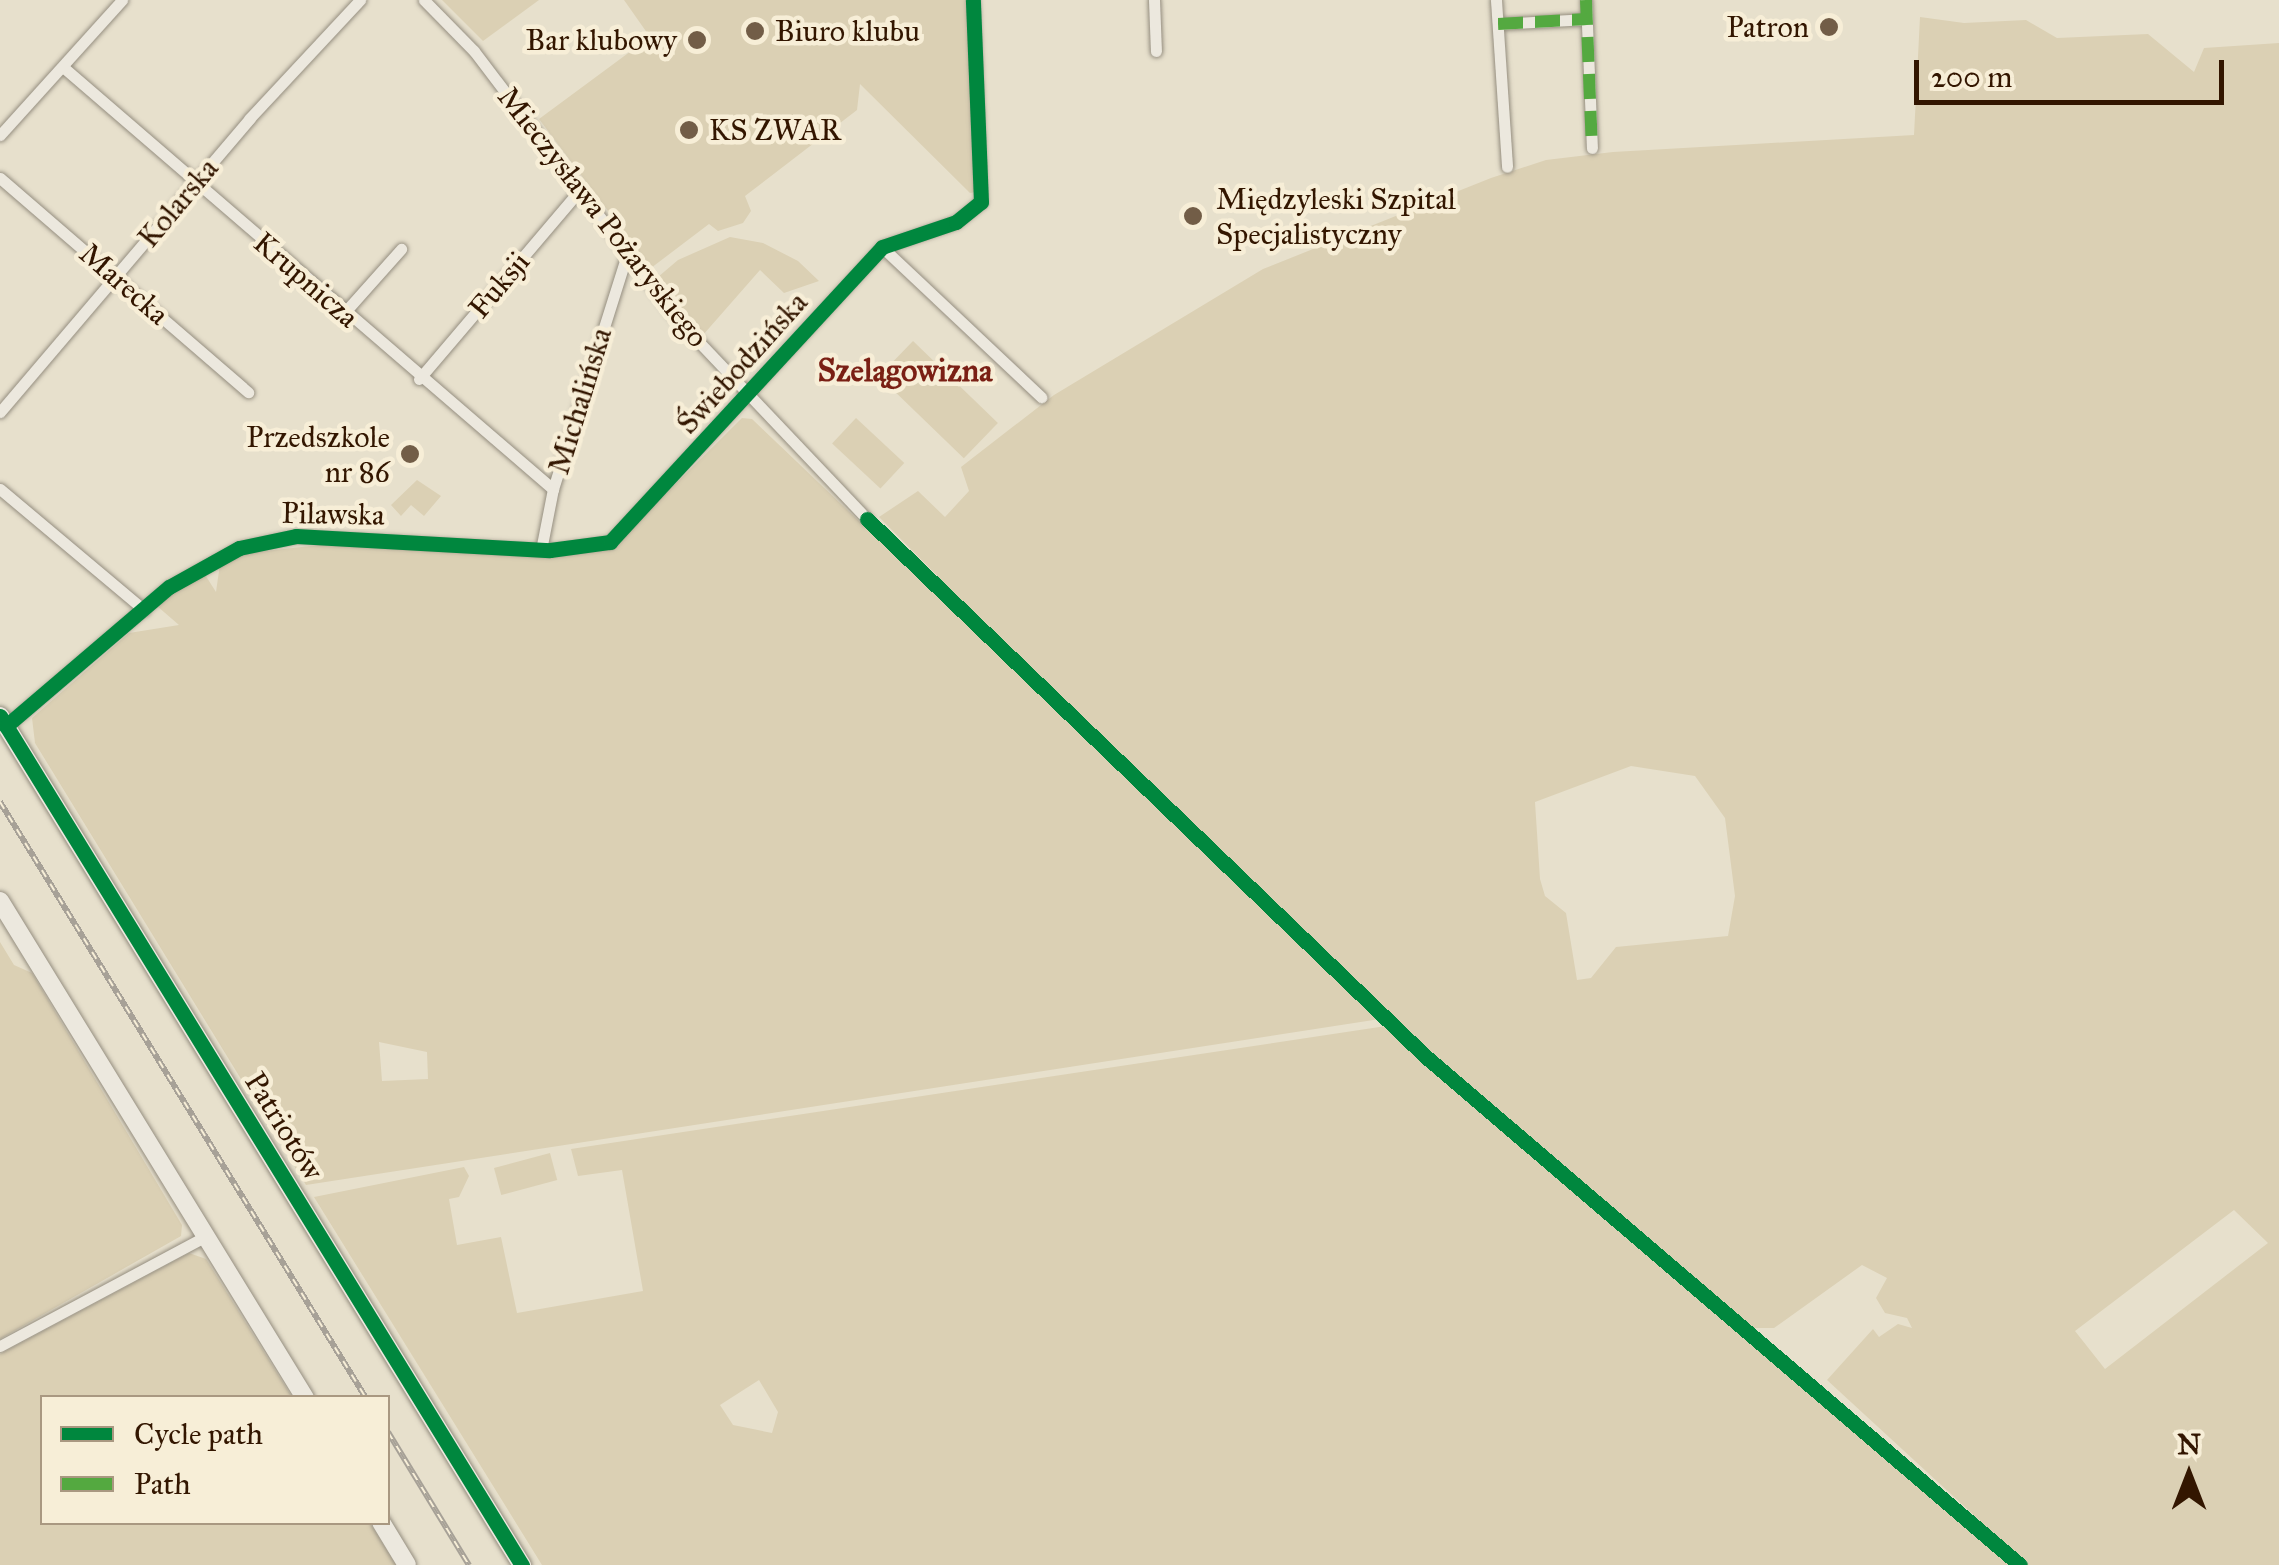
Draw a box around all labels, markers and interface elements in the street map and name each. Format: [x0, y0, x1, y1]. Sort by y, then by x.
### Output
place label: Patron [1726, 9, 1809, 45]
place label: Biuro klubu [775, 13, 920, 49]
marker: Patron [1818, 16, 1840, 38]
marker: Biuro klubu [744, 20, 766, 42]
place label: Bar klubowy [525, 22, 677, 58]
marker: Bar klubowy [686, 29, 708, 51]
scale bar [1919, 40, 2229, 102]
text: 200 m [1931, 59, 2012, 95]
street label: Mieczysława Pożaryskiego [490, 80, 716, 354]
place label: KS ZWAR [709, 112, 841, 148]
marker: KS ZWAR [678, 119, 700, 141]
street label: Kolarska [130, 151, 226, 255]
place label: Międzyleski Szpital Specjalistyczny [1216, 181, 1456, 252]
marker: Międzyleski Szpital Specjalistyczny [1180, 203, 1206, 229]
street label: Krupnicza [246, 225, 366, 335]
street label: Marecka [72, 236, 176, 332]
street label: Fuksji [461, 244, 537, 326]
street label: Świebodzińska [669, 285, 815, 441]
street label: Michalińska [541, 323, 619, 479]
district label: Szelągowizna [817, 352, 993, 390]
place label: Przedszkole nr 86 [246, 419, 390, 490]
marker: Przedszkole nr 86 [399, 443, 421, 465]
street label: Pilawska [281, 495, 385, 533]
street label: Patriotów [237, 1066, 331, 1186]
legend [40, 1395, 390, 1525]
text: Cycle path [134, 1416, 263, 1452]
north arrow [2139, 1425, 2239, 1525]
text: N [2177, 1427, 2201, 1462]
text: Path [134, 1466, 191, 1502]

